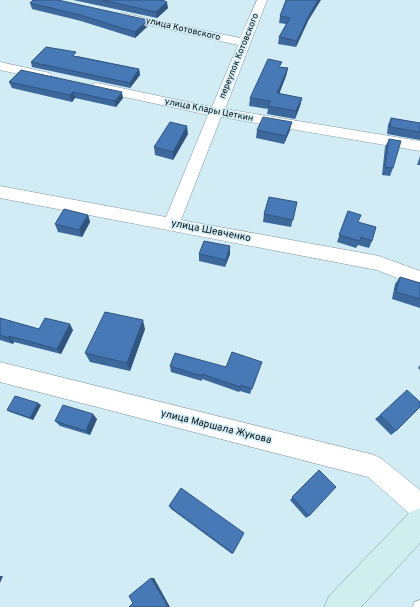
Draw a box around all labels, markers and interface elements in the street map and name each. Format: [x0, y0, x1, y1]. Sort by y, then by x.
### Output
street label: переулок Котовского [217, 12, 261, 100]
street label: улица Котовского [144, 15, 222, 43]
street label: улица Клары Цеткин [164, 96, 254, 124]
street label: улица Шевченко [170, 217, 252, 245]
street label: улица Маршала Жукова [159, 407, 273, 447]

